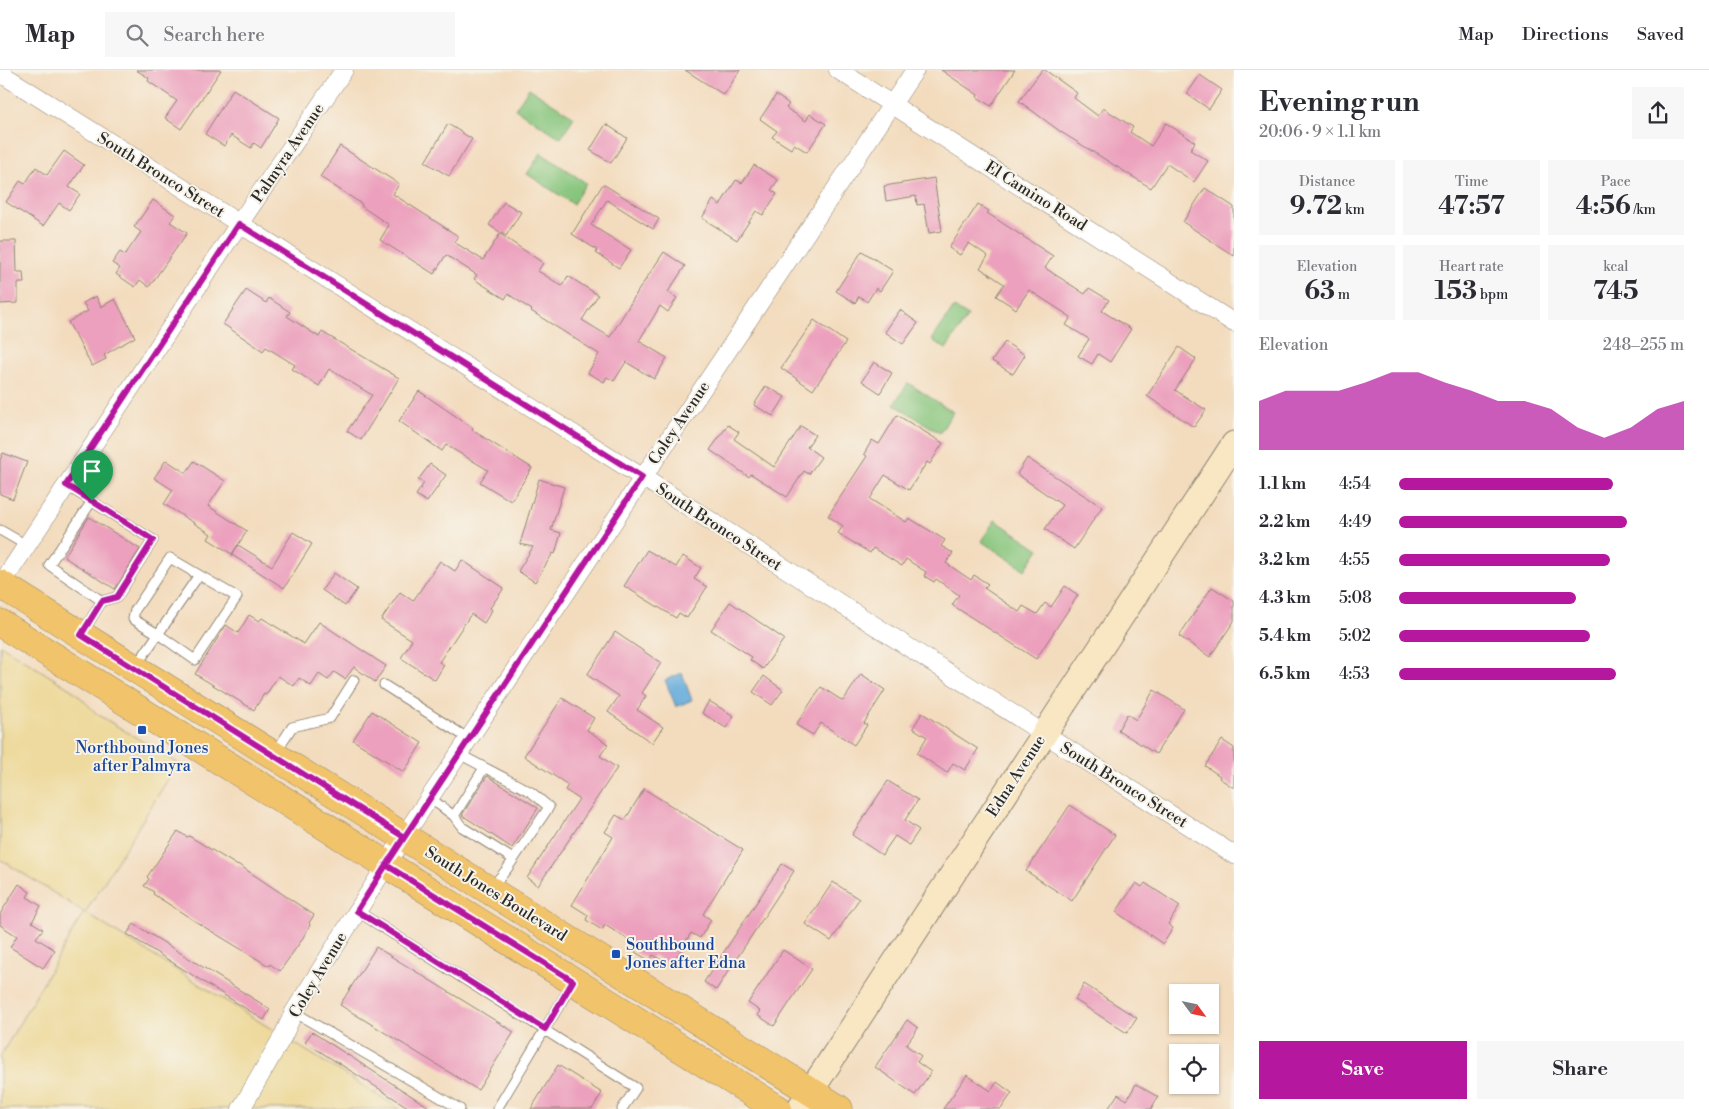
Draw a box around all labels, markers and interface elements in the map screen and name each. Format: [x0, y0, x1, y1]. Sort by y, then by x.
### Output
search box [105, 12, 455, 57]
text: Map [25, 20, 75, 50]
icon: search [123, 21, 151, 49]
text: Search here [163, 23, 265, 47]
text: Map [1458, 23, 1494, 46]
text: Directions [1522, 23, 1609, 46]
text: Saved [1637, 23, 1684, 46]
text: Evening run [1259, 85, 1420, 120]
button: share [1632, 87, 1684, 139]
street label: Palmyra Avenue [247, 99, 329, 207]
text: 20:06 · 9 × 1.1 km [1259, 122, 1381, 142]
street label: South Bronco Street [94, 128, 229, 222]
street label: El Camino Road [981, 157, 1091, 235]
text: Distance [1299, 173, 1355, 191]
text: Time [1455, 173, 1488, 191]
text: Pace [1601, 173, 1631, 191]
text: 9.72 [1290, 191, 1342, 222]
text: 47:57 [1438, 191, 1505, 222]
text: 4:56 [1576, 191, 1631, 222]
text: km [1342, 201, 1365, 219]
text: /km [1631, 201, 1656, 219]
text: Elevation [1297, 258, 1357, 276]
text: Heart rate [1439, 258, 1504, 276]
text: kcal [1603, 258, 1629, 276]
text: 63 [1304, 276, 1335, 307]
text: 153 [1435, 276, 1477, 307]
text: 745 [1593, 276, 1639, 307]
text: m [1335, 286, 1350, 304]
text: bpm [1477, 286, 1508, 304]
text: Elevation [1259, 335, 1328, 355]
text: 248–255 m [1603, 335, 1684, 355]
street label: Coley Avenue [644, 377, 714, 469]
pin [71, 450, 113, 501]
icon: arrive [78, 457, 106, 485]
text: 1.1 km [1259, 474, 1306, 494]
text: 4:54 [1339, 474, 1371, 494]
street label: South Bronco Street [652, 479, 786, 575]
text: 2.2 km [1259, 512, 1310, 532]
text: 4:49 [1339, 512, 1371, 532]
text: 3.2 km [1259, 550, 1310, 570]
text: 4:55 [1339, 550, 1370, 570]
text: 4.3 km [1259, 588, 1311, 608]
text: 5:08 [1339, 588, 1372, 608]
text: 5.4 km [1259, 626, 1311, 646]
text: 5:02 [1339, 626, 1371, 646]
text: 6.5 km [1259, 664, 1310, 684]
text: 4:53 [1339, 664, 1370, 684]
marker: Northbound Jones after Palmyra [136, 724, 148, 736]
street label: Edna Avenue [982, 731, 1050, 821]
place label: Northbound Jones after Palmyra [75, 738, 209, 776]
street label: South Bronco Street [1057, 738, 1192, 832]
street label: South Jones Boulevard [421, 842, 571, 946]
street label: Coley Avenue [285, 928, 351, 1022]
place label: Southbound Jones after Edna [625, 935, 747, 973]
marker: Southbound Jones after Edna [610, 948, 622, 960]
north arrow [1169, 984, 1219, 1034]
map controls [1169, 984, 1219, 1094]
button: Save [1259, 1041, 1467, 1099]
button: Share [1477, 1041, 1684, 1099]
button: locate [1169, 1044, 1219, 1094]

